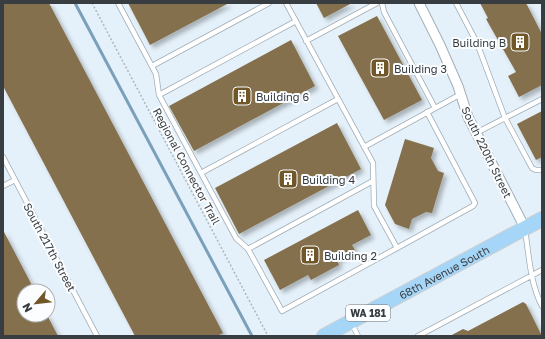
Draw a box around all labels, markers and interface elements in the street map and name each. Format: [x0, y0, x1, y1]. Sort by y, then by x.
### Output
building icon: Building B [509, 31, 531, 53]
place label: Building B [452, 36, 506, 49]
building icon: Building 3 [369, 57, 391, 79]
place label: Building 3 [394, 62, 447, 75]
building icon: Building 6 [231, 85, 253, 107]
place label: Building 6 [256, 90, 309, 103]
street label: South 220th Street [459, 104, 515, 200]
street label: Regional Connector Trail [151, 106, 223, 227]
building icon: Building 4 [277, 168, 299, 190]
place label: Building 4 [302, 173, 355, 186]
street label: South 217th Street [21, 201, 79, 293]
street label: 68th Avenue South [397, 242, 491, 301]
building icon: Building 2 [299, 244, 321, 266]
place label: Building 2 [324, 249, 377, 262]
north arrow [16, 283, 56, 323]
text: N [19, 301, 34, 315]
road number: WA 181 [346, 305, 390, 321]

